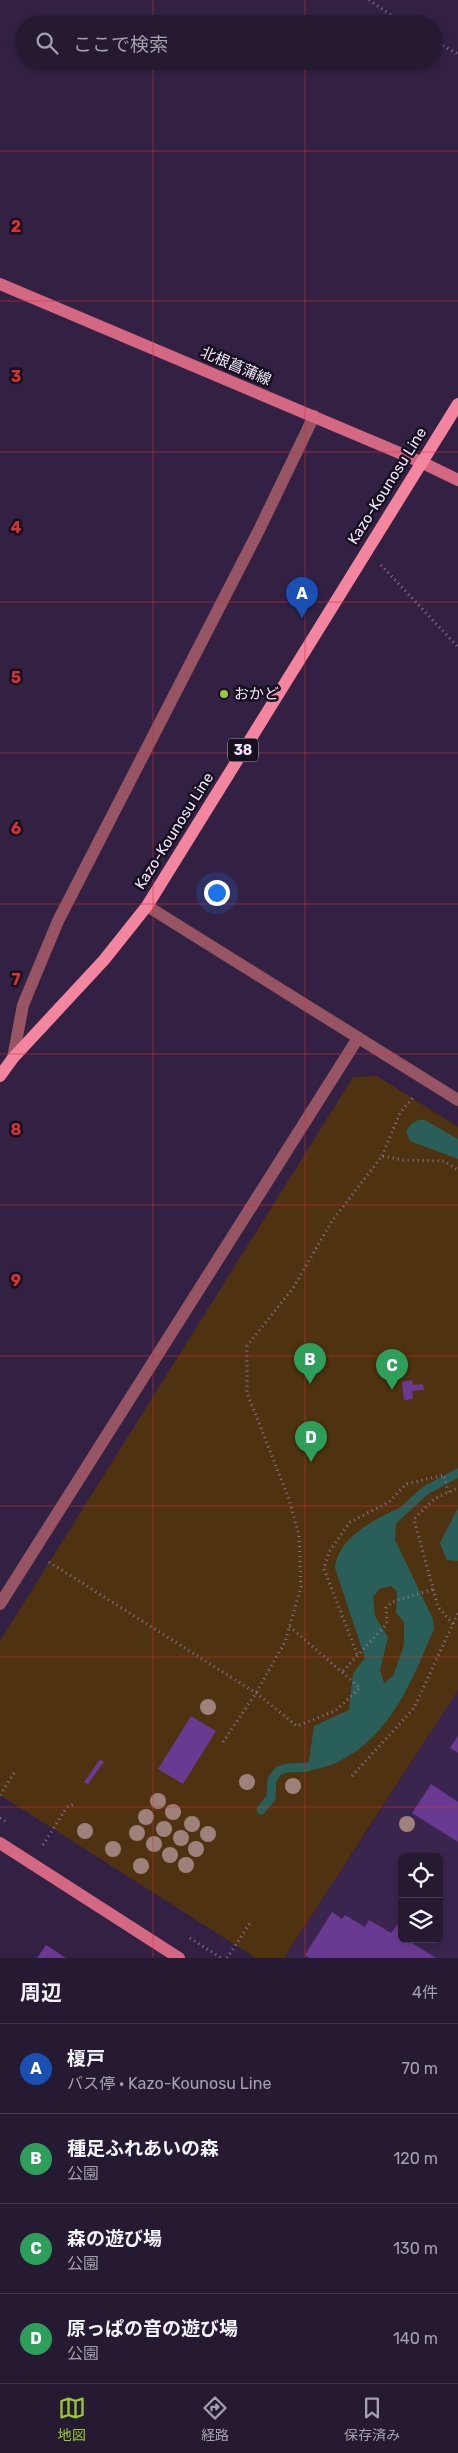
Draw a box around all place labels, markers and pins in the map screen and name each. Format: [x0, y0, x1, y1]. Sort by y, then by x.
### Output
pin: A [286, 577, 318, 618]
place label: おかど [234, 685, 279, 703]
marker: おかど [218, 688, 230, 700]
pin: B [294, 1343, 326, 1384]
pin: C [376, 1349, 408, 1390]
pin: D [295, 1421, 327, 1462]

